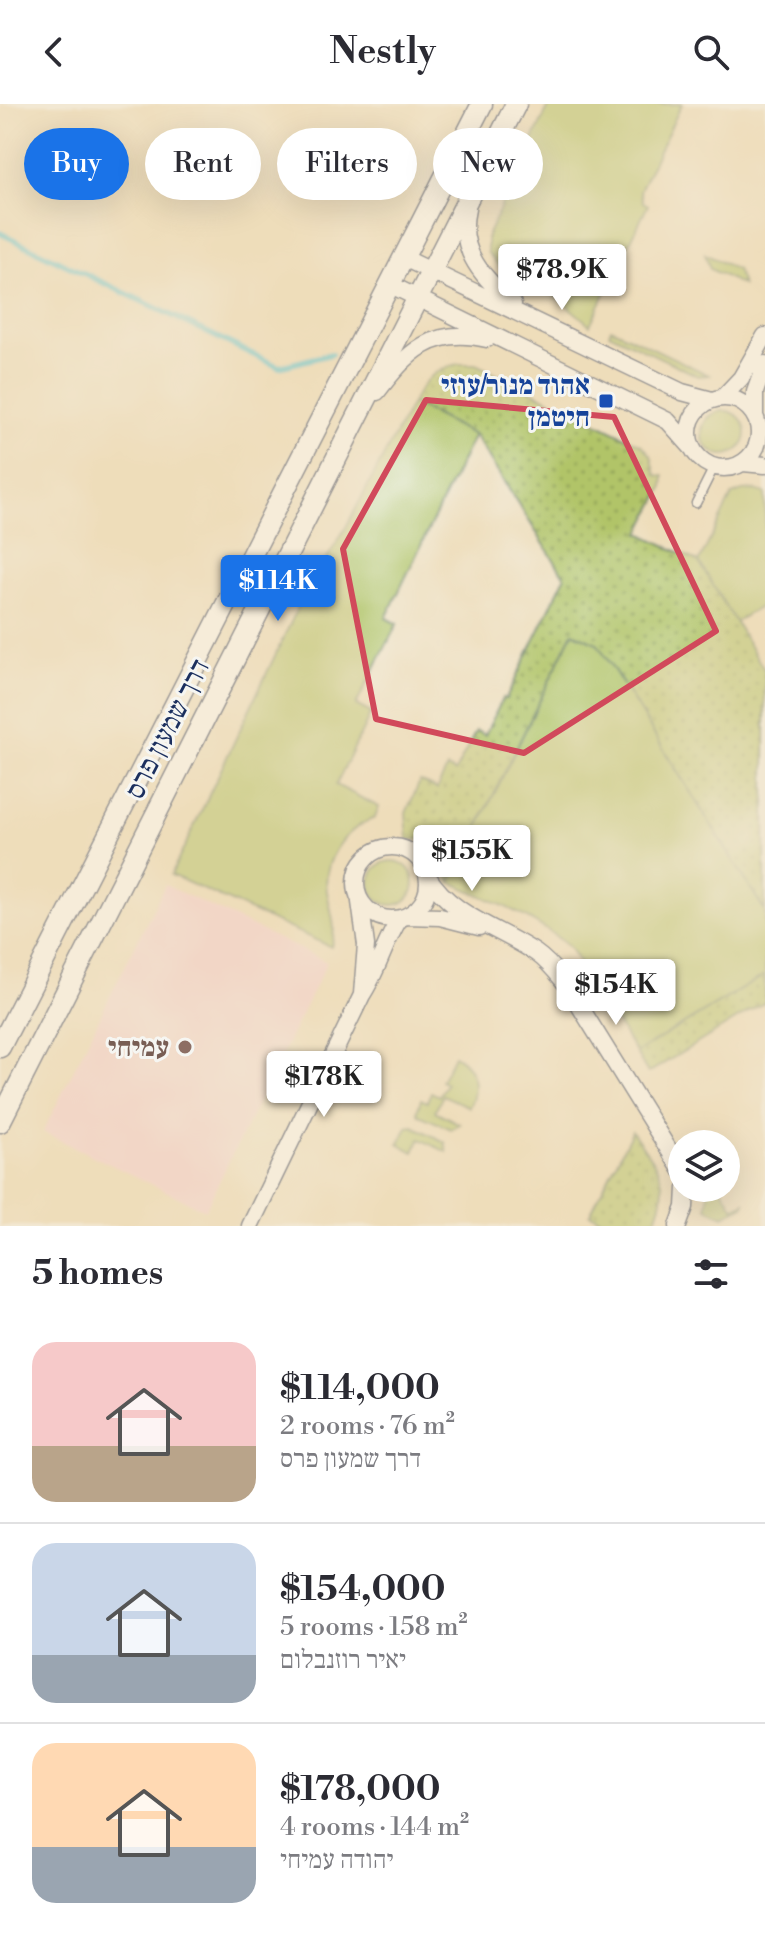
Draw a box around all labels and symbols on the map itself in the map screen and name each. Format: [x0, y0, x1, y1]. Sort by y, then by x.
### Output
pin: $78.9K [497, 244, 627, 312]
place label: אהוד מנור/עוזי חיטמן [441, 368, 590, 435]
marker: אהוד מנור/עוזי חיטמן [597, 392, 615, 410]
pin: $114K [222, 555, 334, 623]
street label: דרך שמעון פרס [118, 653, 218, 805]
pin: $155K [416, 825, 528, 893]
pin: $154K [560, 959, 672, 1027]
place label: עמיחי [108, 1030, 169, 1065]
marker: עמיחי [176, 1038, 194, 1056]
pin: $178K [268, 1051, 380, 1119]

